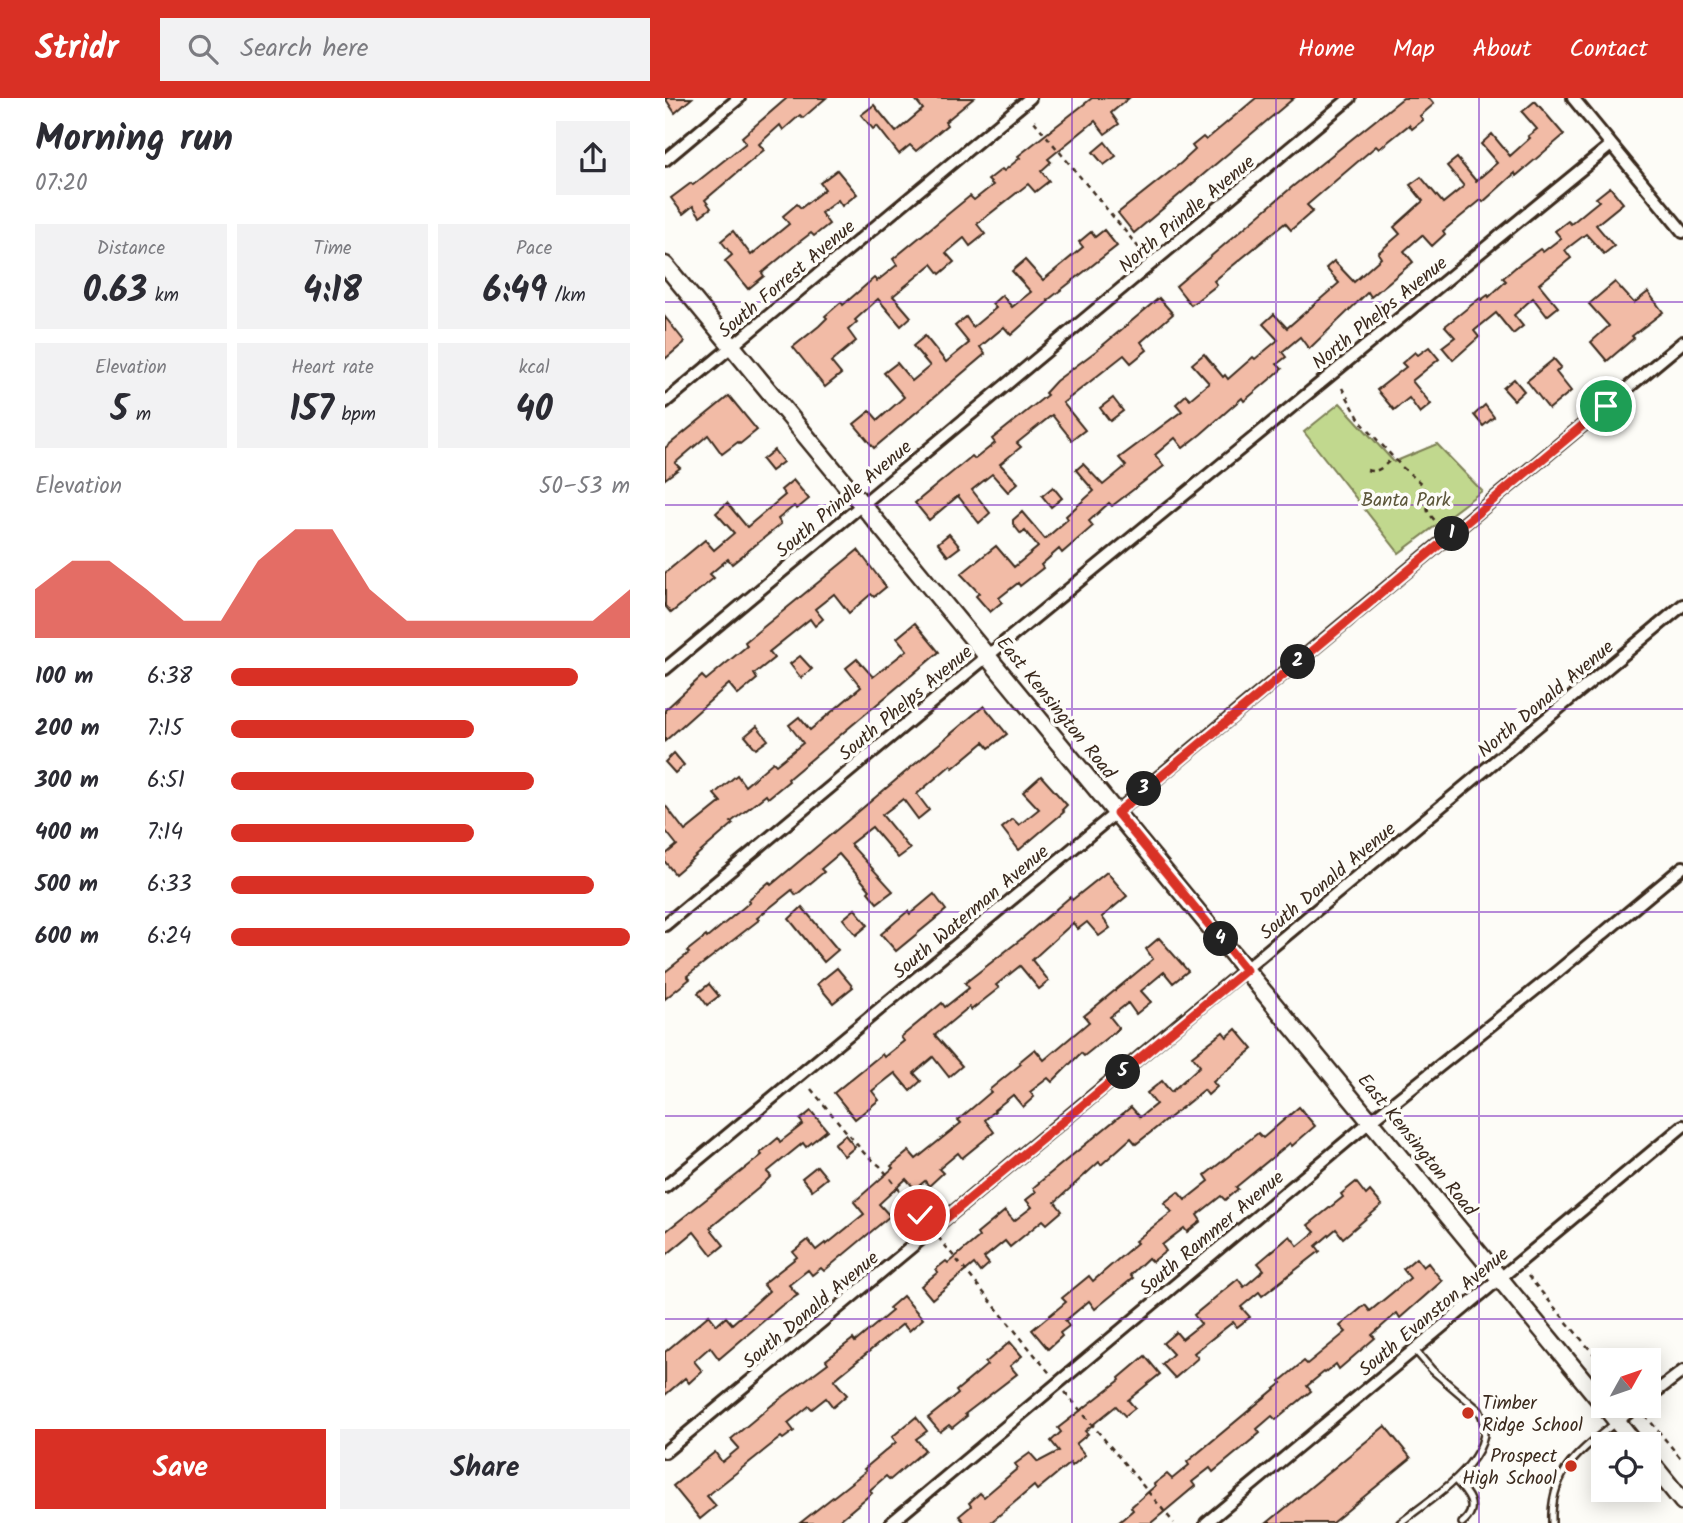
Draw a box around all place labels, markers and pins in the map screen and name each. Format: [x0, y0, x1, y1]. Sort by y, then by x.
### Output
pin [1576, 376, 1636, 436]
pin: 1 [1435, 516, 1469, 551]
pin: 2 [1281, 644, 1315, 680]
pin: 3 [1127, 772, 1161, 806]
pin: 4 [1203, 922, 1239, 956]
pin: 5 [1105, 1054, 1141, 1090]
pin [890, 1185, 950, 1245]
place label: Timber Ridge School [1482, 1389, 1583, 1441]
marker: Timber Ridge School [1460, 1405, 1476, 1421]
place label: Prospect High School [1462, 1442, 1558, 1494]
marker: Prospect High School [1563, 1458, 1579, 1474]

